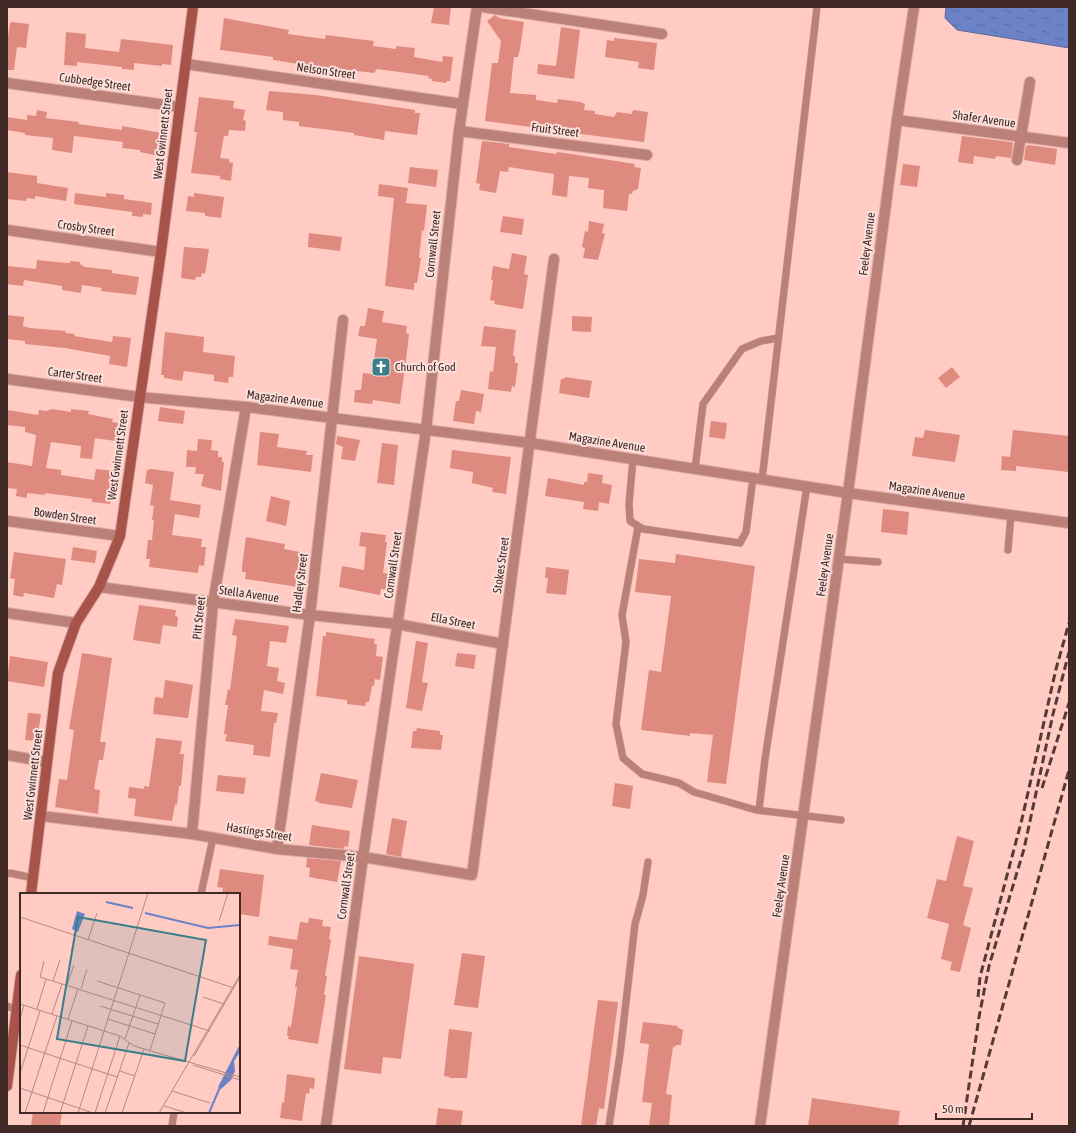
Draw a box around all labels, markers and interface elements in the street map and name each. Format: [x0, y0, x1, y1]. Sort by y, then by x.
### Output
street label: Nelson Street [296, 60, 357, 82]
street label: Cubbedge Street [58, 70, 132, 94]
street label: West Gwinnett Street [150, 87, 176, 180]
street label: Shafer Avenue [952, 108, 1016, 130]
street label: Fruit Street [530, 120, 580, 140]
street label: Cornwall Street [423, 209, 444, 278]
street label: Feeley Avenue [856, 212, 878, 276]
street label: Crosby Street [57, 217, 116, 239]
church icon: Church of God [370, 356, 392, 378]
place label: Church of God [395, 360, 456, 374]
street label: Carter Street [47, 364, 104, 386]
street label: Magazine Avenue [246, 387, 324, 411]
street label: West Gwinnett Street [105, 408, 131, 501]
street label: Magazine Avenue [568, 429, 646, 455]
street label: Magazine Avenue [888, 479, 966, 503]
street label: Bowden Street [33, 505, 98, 527]
street label: Cornwall Street [381, 530, 405, 599]
street label: Feeley Avenue [814, 533, 836, 597]
street label: Stokes Street [490, 535, 512, 594]
street label: Hadley Street [289, 552, 311, 613]
street label: Stella Avenue [218, 583, 280, 605]
street label: Pitt Street [190, 595, 208, 640]
street label: Ella Street [430, 610, 477, 632]
street label: West Gwinnett Street [20, 728, 46, 821]
street label: Hastings Street [225, 820, 293, 844]
street label: Cornwall Street [334, 851, 358, 920]
street label: Feeley Avenue [770, 854, 792, 918]
inset map [20, 893, 240, 1113]
scale bar [936, 1095, 1032, 1121]
text: 50 m [942, 1102, 964, 1116]

